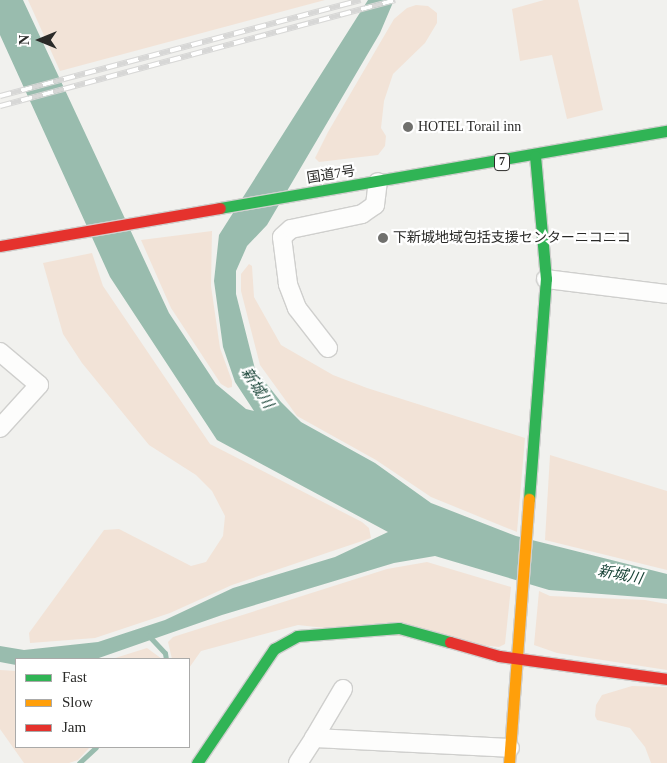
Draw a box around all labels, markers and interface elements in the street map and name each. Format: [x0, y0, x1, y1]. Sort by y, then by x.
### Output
north arrow [15, 15, 65, 65]
text: N [17, 35, 32, 45]
place label: HOTEL Torail inn [418, 119, 522, 135]
marker: HOTEL Torail inn [402, 121, 414, 133]
road number: 7 [493, 152, 511, 172]
street label: 国道7号 [305, 163, 357, 187]
place label: 下新城地域包括支援センターニコニコ [393, 230, 631, 246]
marker: 下新城地域包括支援センターニコニコ [377, 232, 389, 244]
water label: 新城川 [237, 364, 277, 412]
water label: 新城川 [596, 562, 644, 588]
legend [15, 658, 190, 748]
text: Fast [62, 669, 87, 685]
text: Slow [62, 694, 93, 710]
text: Jam [62, 719, 86, 735]

